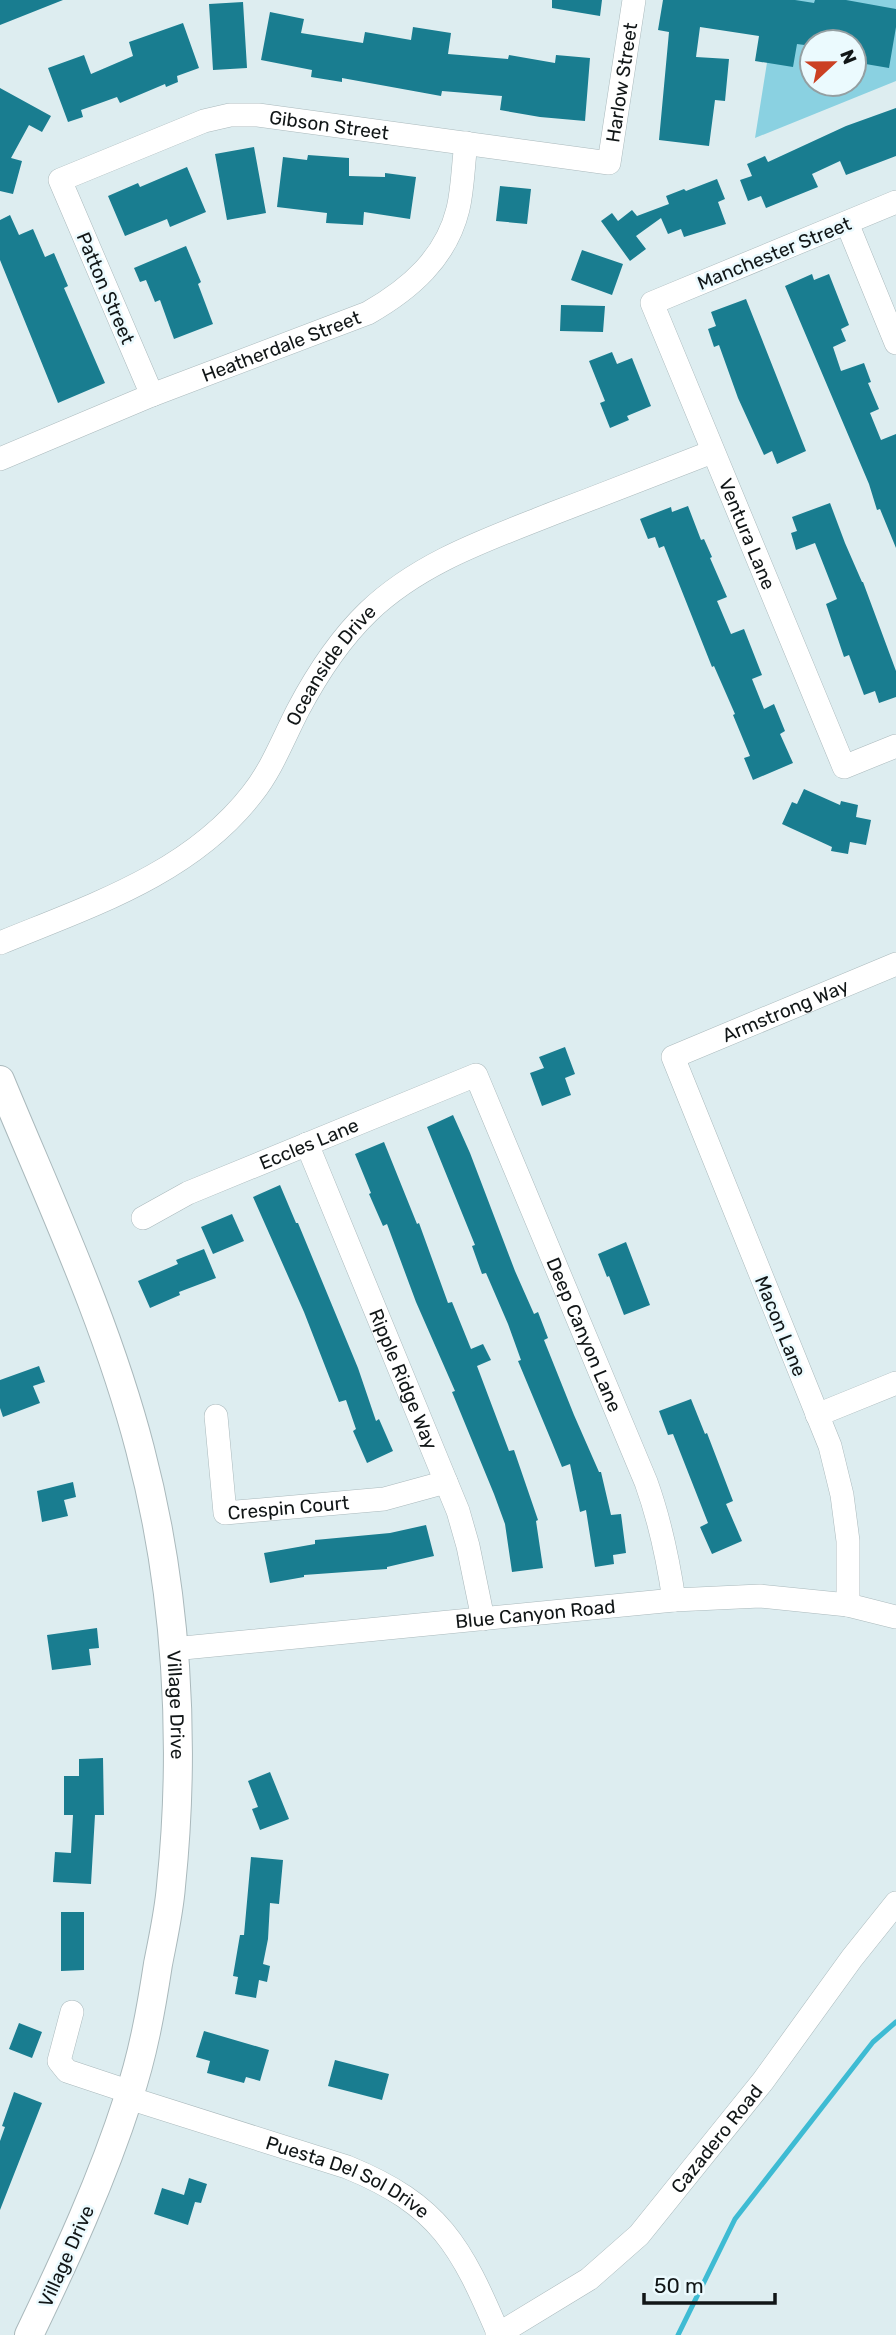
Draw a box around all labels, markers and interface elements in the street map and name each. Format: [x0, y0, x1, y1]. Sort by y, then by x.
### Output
street label: Harlow Street [601, 20, 642, 144]
north arrow [798, 28, 868, 98]
text: N [835, 46, 862, 67]
street label: Gibson Street [268, 106, 391, 145]
street label: Manchester Street [694, 212, 855, 295]
street label: Patton Street [72, 229, 140, 348]
street label: Heatherdale Street [199, 306, 364, 387]
street label: Ventura Lane [714, 475, 780, 593]
street label: Oceanside Drive [281, 600, 381, 730]
street label: Armstrong Way [719, 974, 852, 1047]
street label: Eccles Lane [256, 1113, 362, 1175]
street label: Deep Canyon Lane [541, 1254, 626, 1415]
street label: Macon Lane [750, 1273, 811, 1380]
street label: Ripple Ridge Way [364, 1305, 442, 1453]
street label: Crespin Court [227, 1491, 351, 1525]
street label: Blue Canyon Road [454, 1595, 616, 1633]
street label: Village Drive [162, 1649, 189, 1759]
street label: Cazadero Road [666, 2080, 768, 2198]
street label: Puesta Del Sol Drive [263, 2131, 434, 2223]
street label: Village Drive [34, 2202, 99, 2311]
scale bar [644, 2262, 775, 2306]
text: 50 m [654, 2273, 704, 2298]

